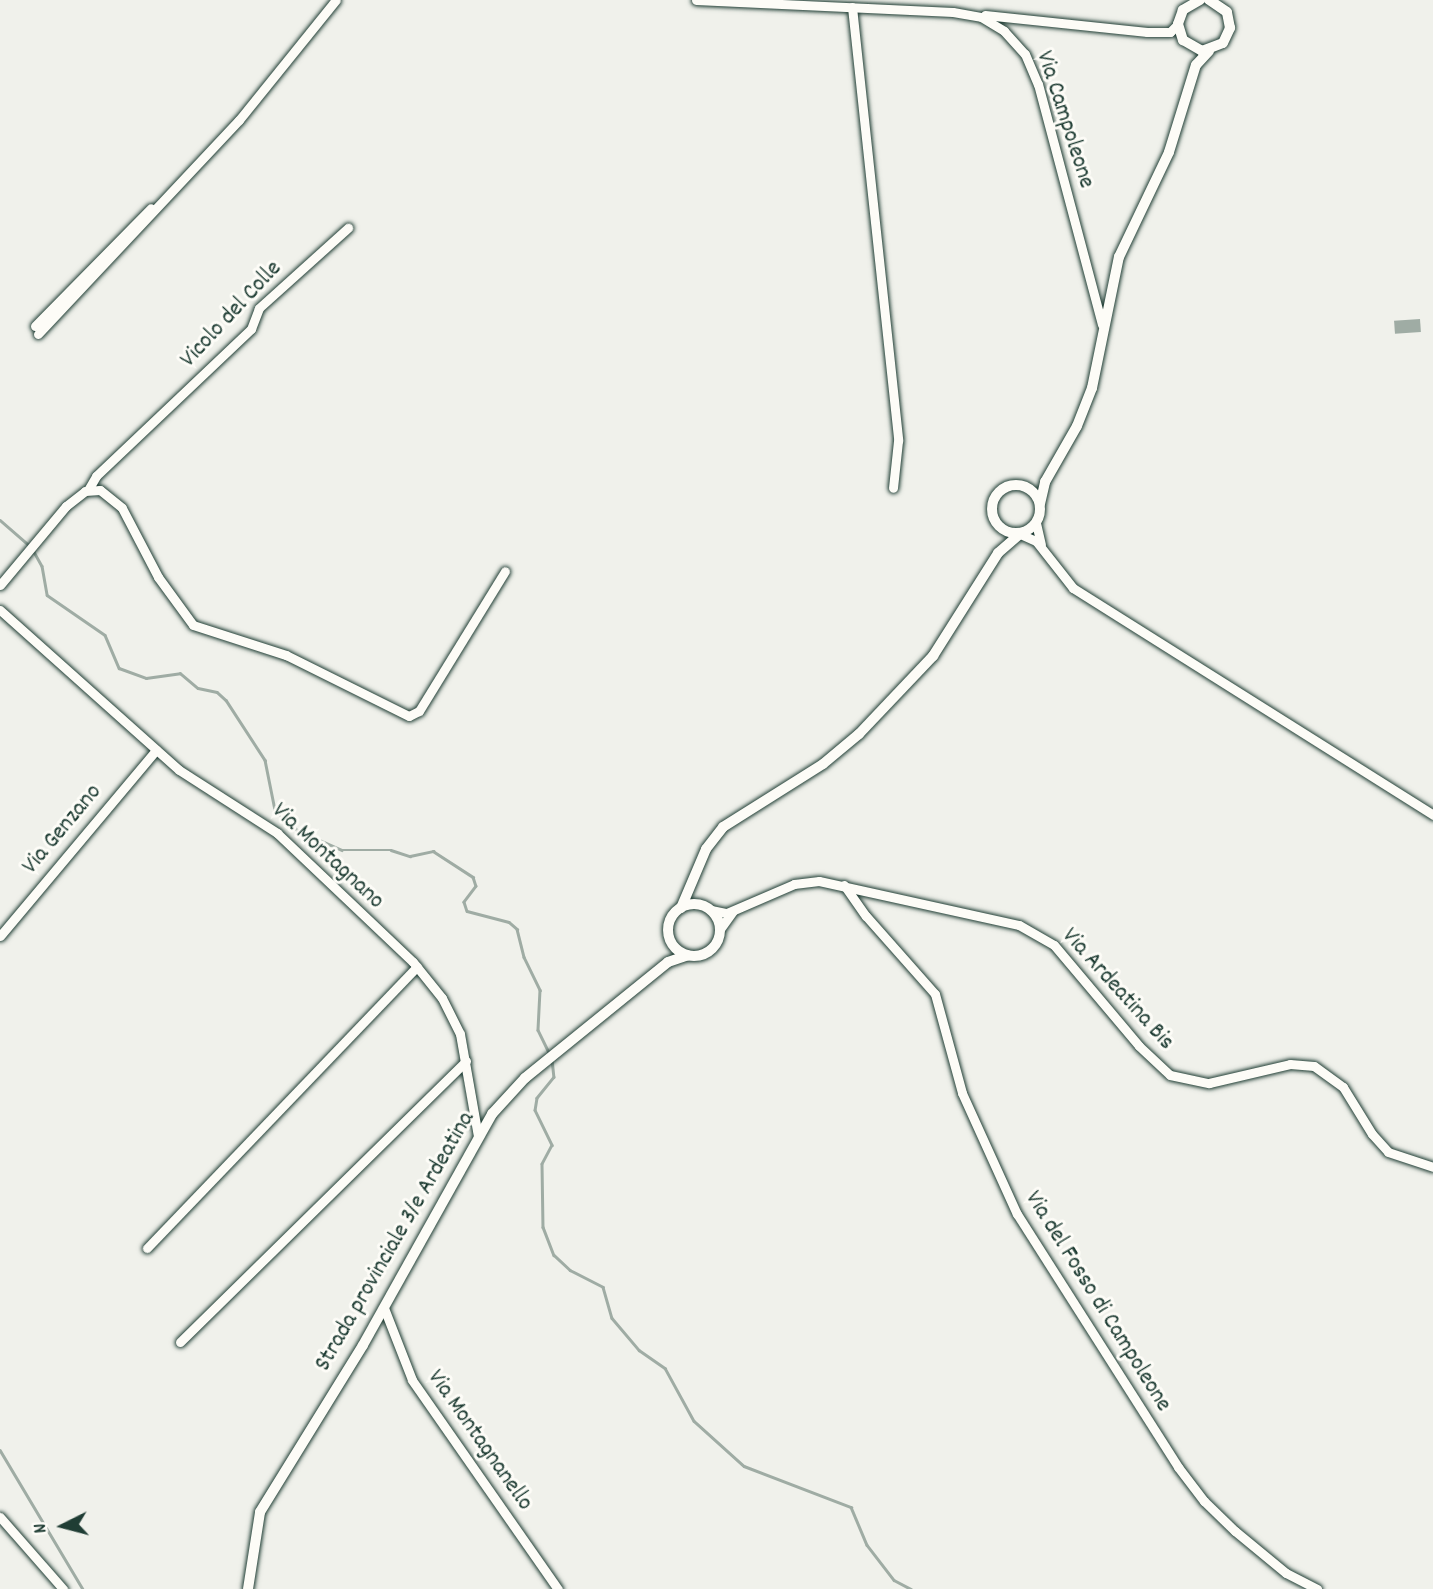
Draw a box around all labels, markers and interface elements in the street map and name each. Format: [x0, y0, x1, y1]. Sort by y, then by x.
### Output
street label: Via Campoleone [1028, 48, 1100, 192]
street label: Vicolo del Colle [175, 256, 289, 374]
street label: Via Genzano [17, 779, 109, 881]
street label: Via Montagnano [265, 798, 389, 916]
street label: Via Ardeatina Bis [1055, 923, 1179, 1057]
street label: Strada provinciale 3/e Ardeatina [310, 1107, 482, 1377]
street label: Via del Fosso di Campoleone [1017, 1186, 1177, 1418]
street label: Via Montagnanello [420, 1365, 538, 1517]
north arrow [28, 1491, 98, 1561]
text: N [28, 1522, 56, 1534]

